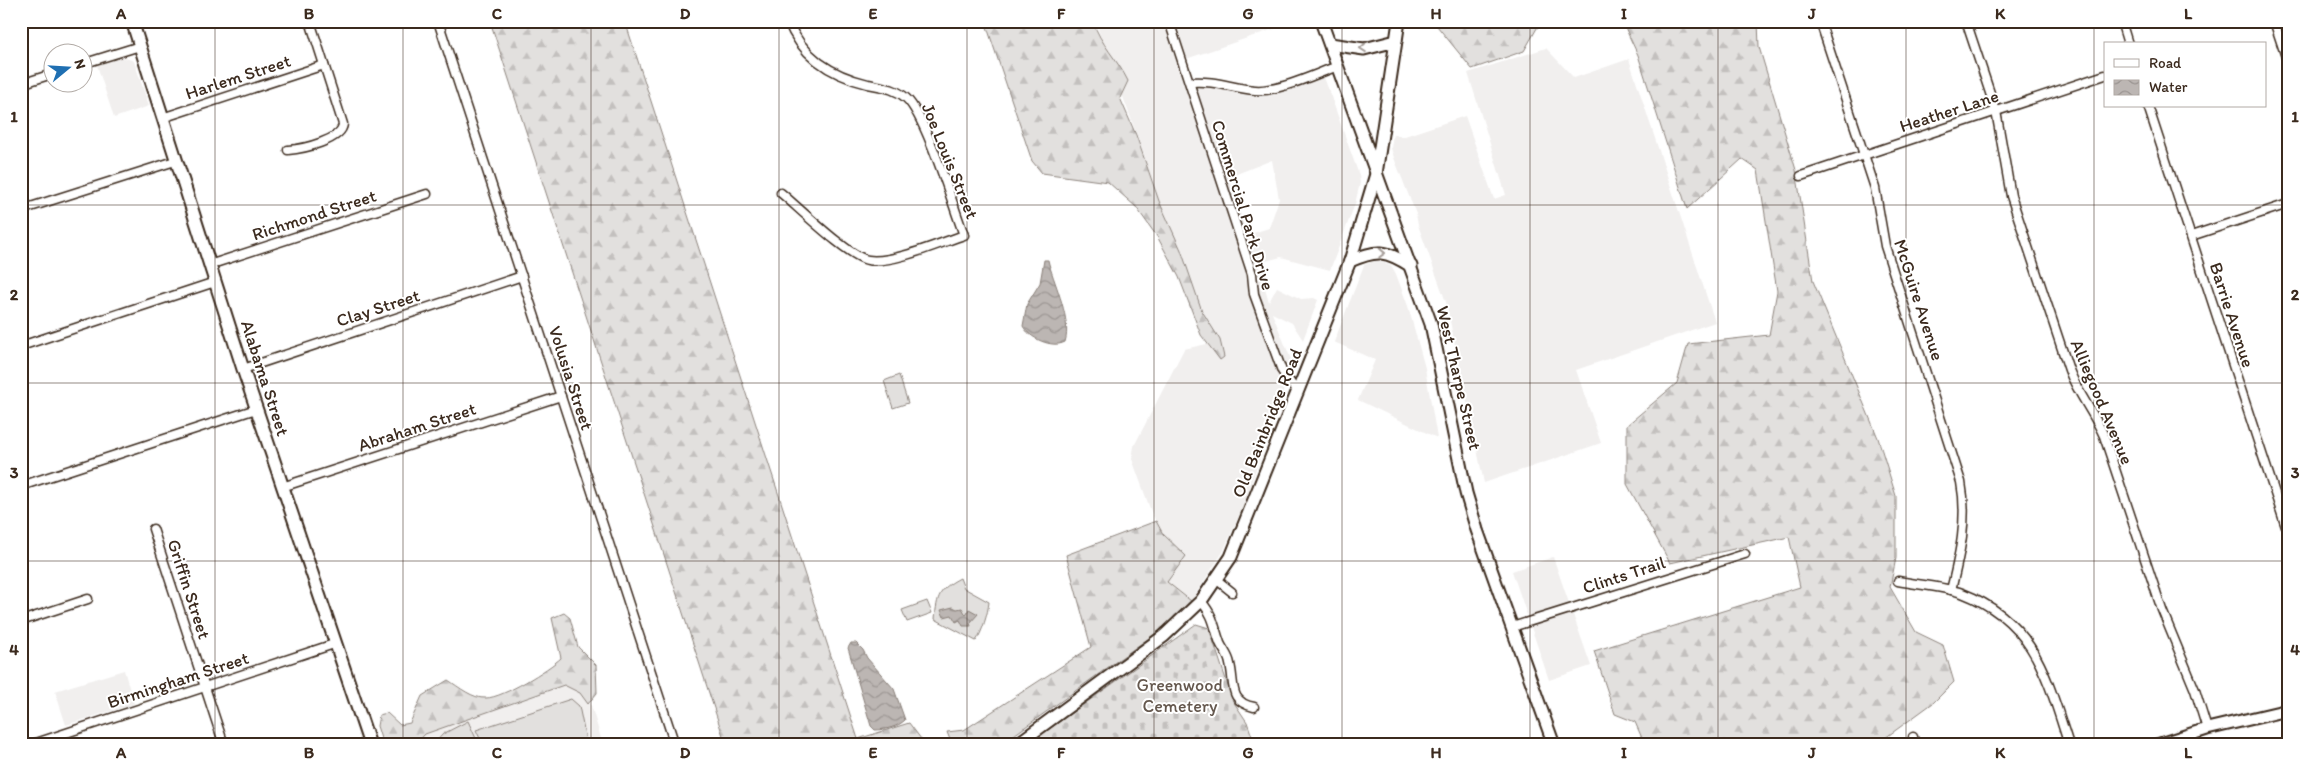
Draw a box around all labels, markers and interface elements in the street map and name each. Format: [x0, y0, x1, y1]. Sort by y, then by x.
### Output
text: A [115, 4, 127, 23]
text: B [304, 4, 315, 23]
text: C [492, 4, 503, 23]
text: D [680, 4, 691, 23]
text: E [869, 4, 878, 23]
text: F [1057, 4, 1066, 23]
text: G [1242, 4, 1254, 23]
text: H [1430, 4, 1442, 23]
text: I [1621, 4, 1627, 23]
text: J [1807, 4, 1816, 23]
text: K [1995, 4, 2006, 23]
text: L [2184, 4, 2193, 23]
north arrow [42, 42, 92, 92]
legend [2104, 42, 2266, 108]
one-way arrow [1359, 43, 1367, 54]
street label: Harlem Street [183, 50, 294, 104]
text: Road [2149, 54, 2182, 72]
text: N [70, 57, 89, 71]
text: Water [2149, 78, 2188, 96]
street label: Heather Lane [1897, 85, 2001, 137]
street label: Joe Louis Street [917, 100, 983, 222]
text: 1 [10, 107, 18, 126]
text: 1 [2291, 107, 2299, 126]
street label: Commercial Park Drive [1207, 117, 1279, 293]
street label: Richmond Street [249, 184, 379, 245]
street label: McGuire Avenue [1889, 237, 1949, 363]
one-way arrow [1378, 248, 1386, 259]
street label: Barrie Avenue [2205, 260, 2259, 370]
street label: Clay Street [333, 284, 423, 332]
text: 2 [10, 285, 19, 304]
text: 2 [2291, 285, 2300, 304]
street label: West Tharpe Street [1432, 304, 1486, 453]
street label: Alabama Street [236, 317, 294, 439]
street label: Volusia Street [544, 323, 598, 433]
street label: Alliegood Avenue [2066, 336, 2138, 468]
street label: Old Bainbridge Road [1227, 345, 1307, 501]
street label: Abraham Street [355, 398, 479, 456]
text: 3 [10, 463, 19, 482]
text: 3 [2291, 463, 2300, 482]
street label: Griffin Street [163, 536, 216, 642]
street label: Clints Trail [1580, 551, 1668, 599]
text: 4 [9, 640, 19, 659]
text: 4 [2290, 640, 2300, 659]
street label: Birmingham Street [105, 647, 252, 713]
park label: Greenwood Cemetery [1137, 674, 1223, 717]
text: A [115, 743, 127, 762]
text: B [304, 743, 315, 762]
text: C [492, 743, 503, 762]
text: D [680, 743, 691, 762]
text: E [869, 743, 878, 762]
text: F [1057, 743, 1066, 762]
text: G [1242, 743, 1254, 762]
text: H [1430, 743, 1442, 762]
text: I [1621, 743, 1627, 762]
text: J [1807, 743, 1816, 762]
text: K [1995, 743, 2006, 762]
text: L [2184, 743, 2193, 762]

